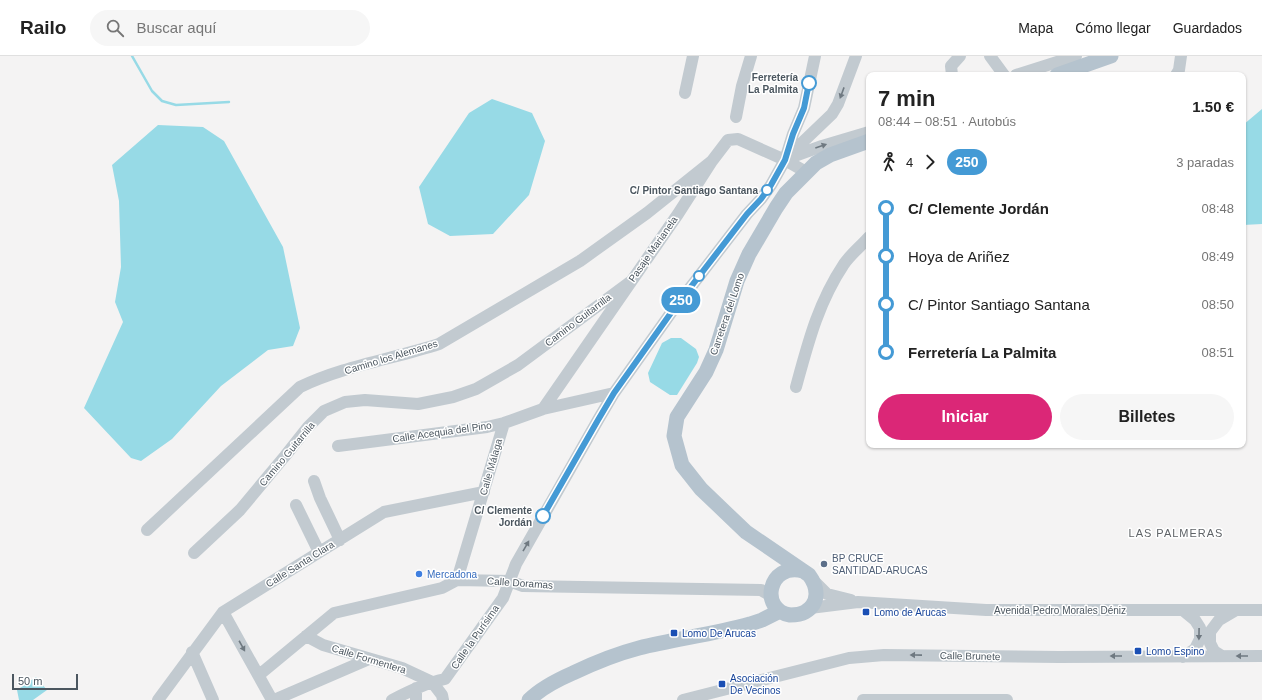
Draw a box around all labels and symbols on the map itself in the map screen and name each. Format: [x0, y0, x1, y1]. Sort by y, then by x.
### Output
place label: Ferretería La Palmita [748, 72, 798, 95]
marker: Ferretería La Palmita [801, 75, 817, 91]
one-way arrow [839, 87, 845, 99]
one-way arrow [816, 143, 828, 149]
marker: C/ Pintor Santiago Santana [761, 184, 773, 196]
place label: C/ Pintor Santiago Santana [630, 185, 758, 196]
street label: Pasaje Marianela [626, 214, 680, 284]
unlabelled marker [693, 270, 705, 282]
street label: Carretera del Lomo [708, 271, 746, 357]
line badge: 250 [658, 287, 704, 313]
street label: Camino Guitarrilla [543, 291, 614, 348]
street label: Camino los Alemanes [343, 338, 439, 376]
street label: Camino Guitarrilla [257, 419, 317, 488]
street label: Calle Acequia del Pino [392, 420, 493, 444]
street label: Calle Málaga [478, 437, 504, 497]
place label: C/ Clemente Jordán [474, 505, 532, 528]
marker: C/ Clemente Jordán [535, 508, 551, 524]
district label: LAS PALMERAS [1129, 527, 1223, 539]
street label: Calle Santa Clara [264, 538, 337, 589]
one-way arrow [523, 540, 530, 552]
place label: BP CRUCE SANTIDAD-ARUCAS [832, 553, 928, 576]
marker: BP CRUCE SANTIDAD-ARUCAS [819, 559, 829, 569]
marker: Mercadona [414, 569, 424, 579]
place label: Mercadona [427, 569, 477, 580]
street label: Calle Doramas [487, 575, 553, 591]
street label: Calle la Purísima [449, 603, 501, 671]
street label: Avenida Pedro Morales Déniz [994, 605, 1126, 616]
marker: Lomo de Arucas [861, 607, 871, 617]
place label: Lomo de Arucas [874, 607, 946, 618]
marker: Lomo De Arucas [669, 628, 679, 638]
place label: Lomo De Arucas [682, 628, 756, 639]
one-way arrow [1196, 628, 1202, 641]
one-way arrow [239, 640, 246, 652]
street label: Calle Formentera [330, 642, 408, 676]
marker: Lomo Espino [1133, 646, 1143, 656]
place label: Lomo Espino [1146, 646, 1205, 657]
street label: Calle Brunete [940, 650, 1001, 662]
one-way arrow [909, 652, 922, 658]
one-way arrow [1109, 653, 1122, 659]
one-way arrow [1235, 653, 1248, 659]
scale bar [12, 672, 78, 691]
place label: Asociación De Vecinos [730, 673, 781, 696]
marker: Asociación De Vecinos [717, 679, 727, 689]

